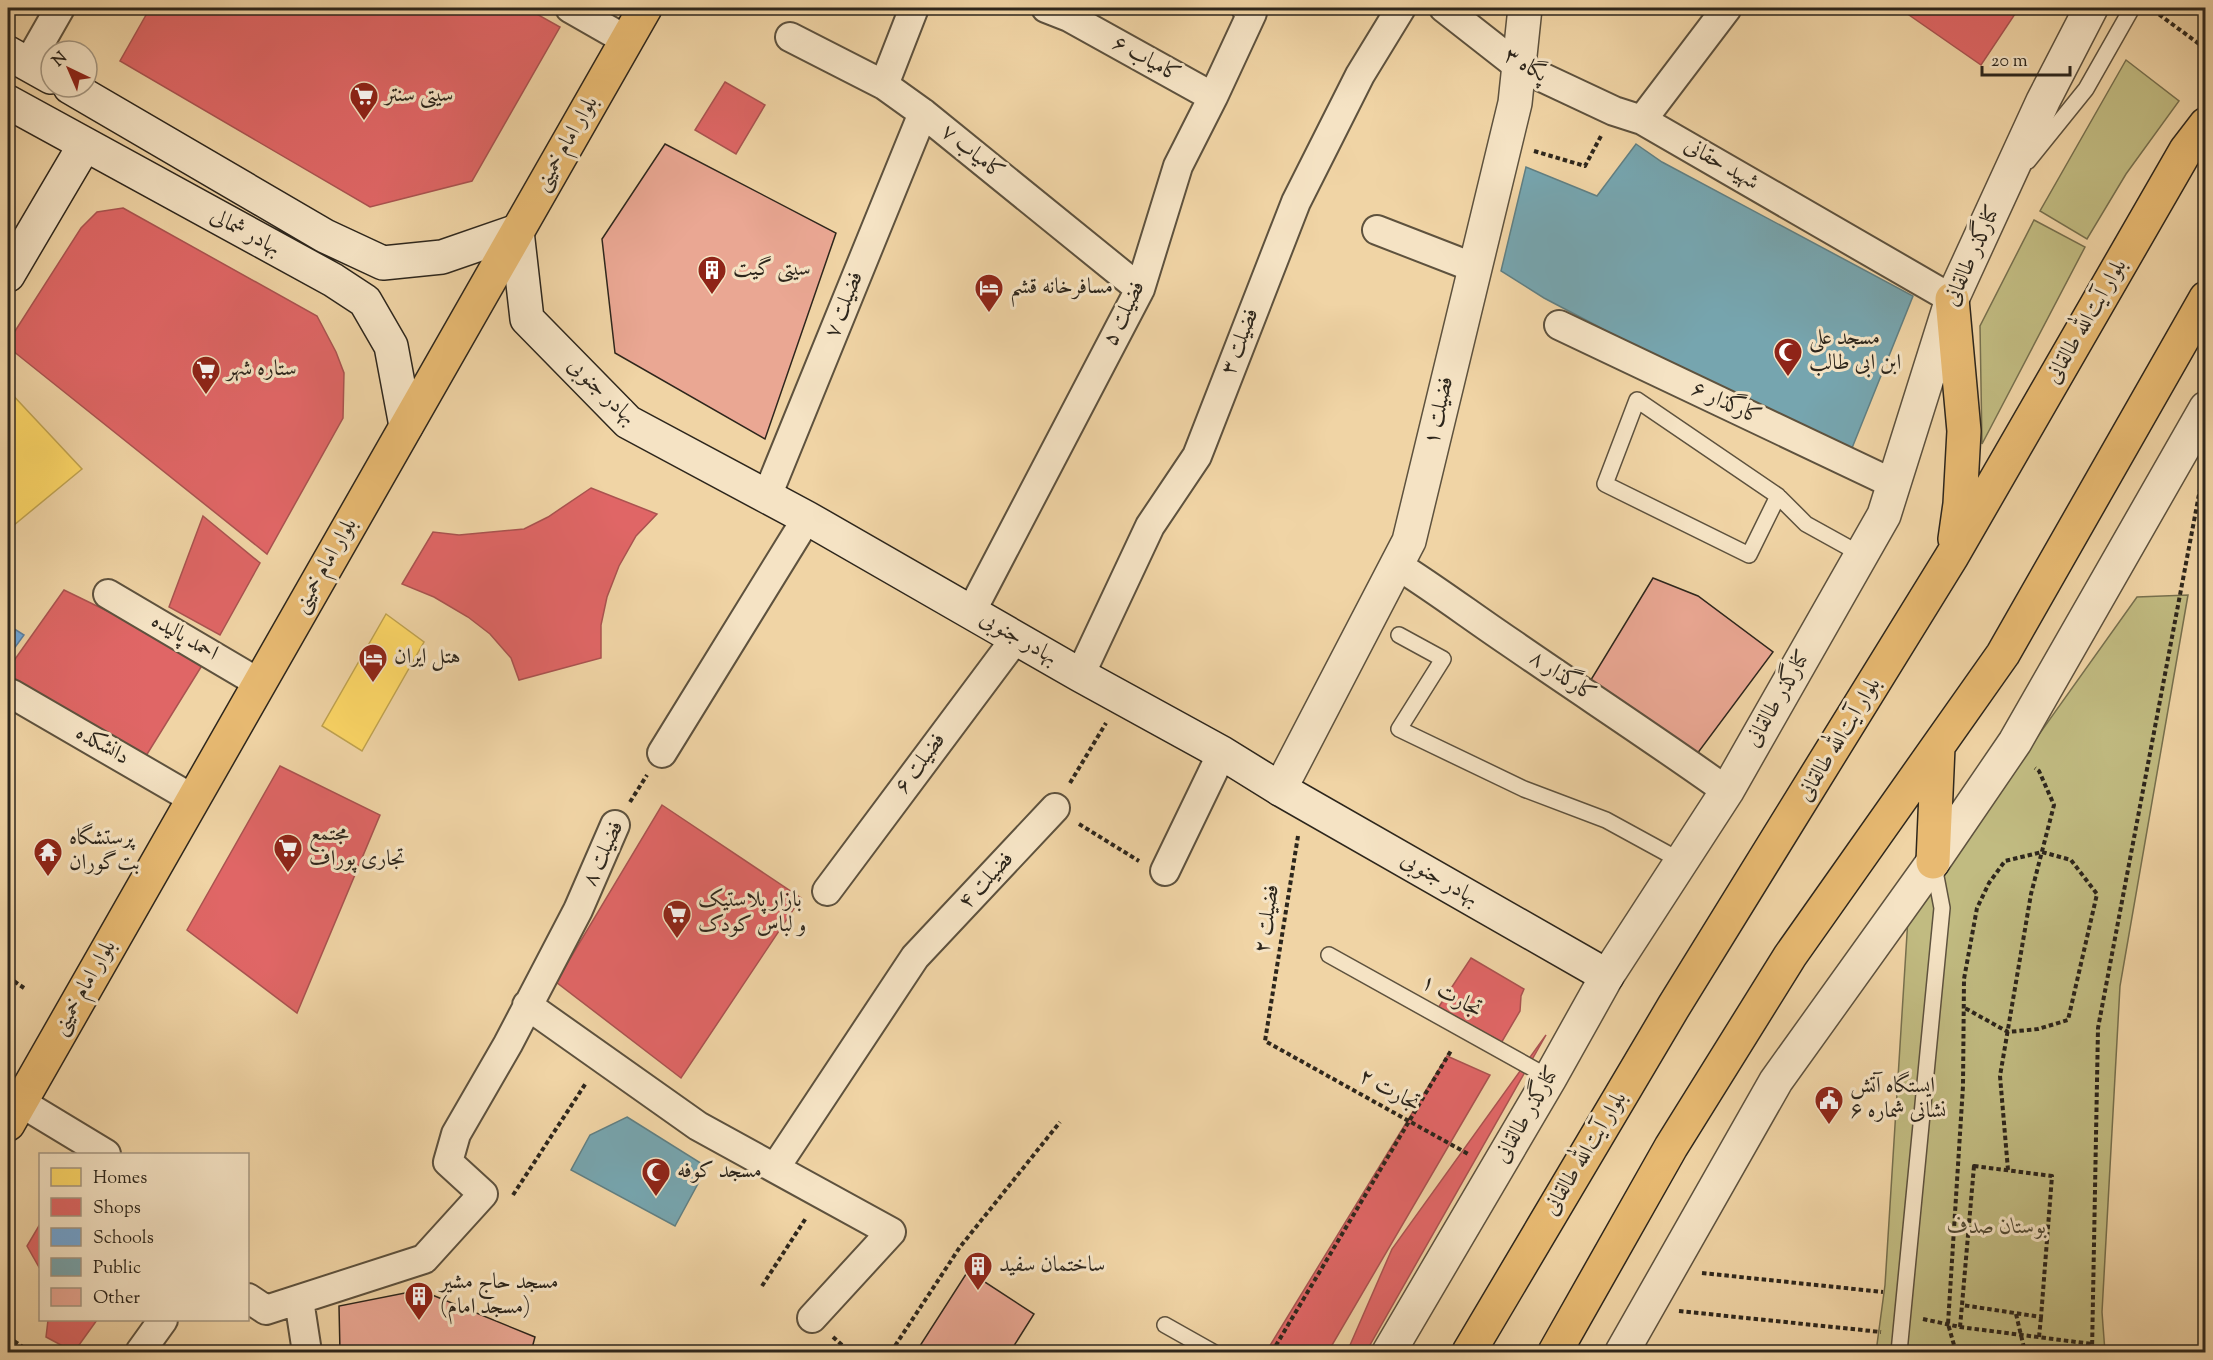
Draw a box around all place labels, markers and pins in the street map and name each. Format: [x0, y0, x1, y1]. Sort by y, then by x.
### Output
supermarket icon: سیتی سنتر [348, 80, 380, 122]
place label: سیتی سنتر [383, 80, 454, 112]
building icon: سیتی گیت [696, 254, 728, 296]
place label: سیتی گیت [733, 254, 811, 286]
hotel icon: مسافرخانه قشم [973, 272, 1005, 314]
place label: مسافرخانه قشم [1010, 272, 1113, 307]
place label: مسجد علی ابن ابی طالب [1809, 323, 1901, 380]
mosque icon: مسجد علی ابن ابی طالب [1772, 336, 1804, 378]
supermarket icon: ستاره شهر [190, 354, 222, 396]
place label: ستاره شهر [225, 354, 297, 386]
hotel icon: هتل ایران [357, 642, 389, 684]
place label: هتل ایران [394, 642, 461, 674]
place label: مجتمع تجاری پوراف [309, 819, 405, 876]
place label: پرستشگاه بت‌گوران [69, 823, 140, 880]
supermarket icon: مجتمع تجاری پوراف [272, 832, 304, 874]
temple icon: پرستشگاه بت‌گوران [32, 836, 64, 878]
place label: بازار پلاستیک و لباس کودک [698, 885, 806, 942]
supermarket icon: بازار پلاستیک و لباس کودک [661, 898, 693, 940]
place label: ایستگاه آتش نشانی شماره ۶ [1850, 1071, 1946, 1128]
public building icon: ایستگاه آتش نشانی شماره ۶ [1813, 1084, 1845, 1126]
mosque icon: مسجد کوفه [640, 1156, 672, 1198]
place label: مسجد کوفه [677, 1156, 762, 1188]
building icon: ساختمان سفید [962, 1250, 994, 1292]
place label: ساختمان سفید [999, 1250, 1105, 1282]
place label: مسجد حاج مشیر (مسجد امام) [438, 1267, 559, 1325]
building icon: مسجد حاج مشیر (مسجد امام) [403, 1280, 435, 1322]

